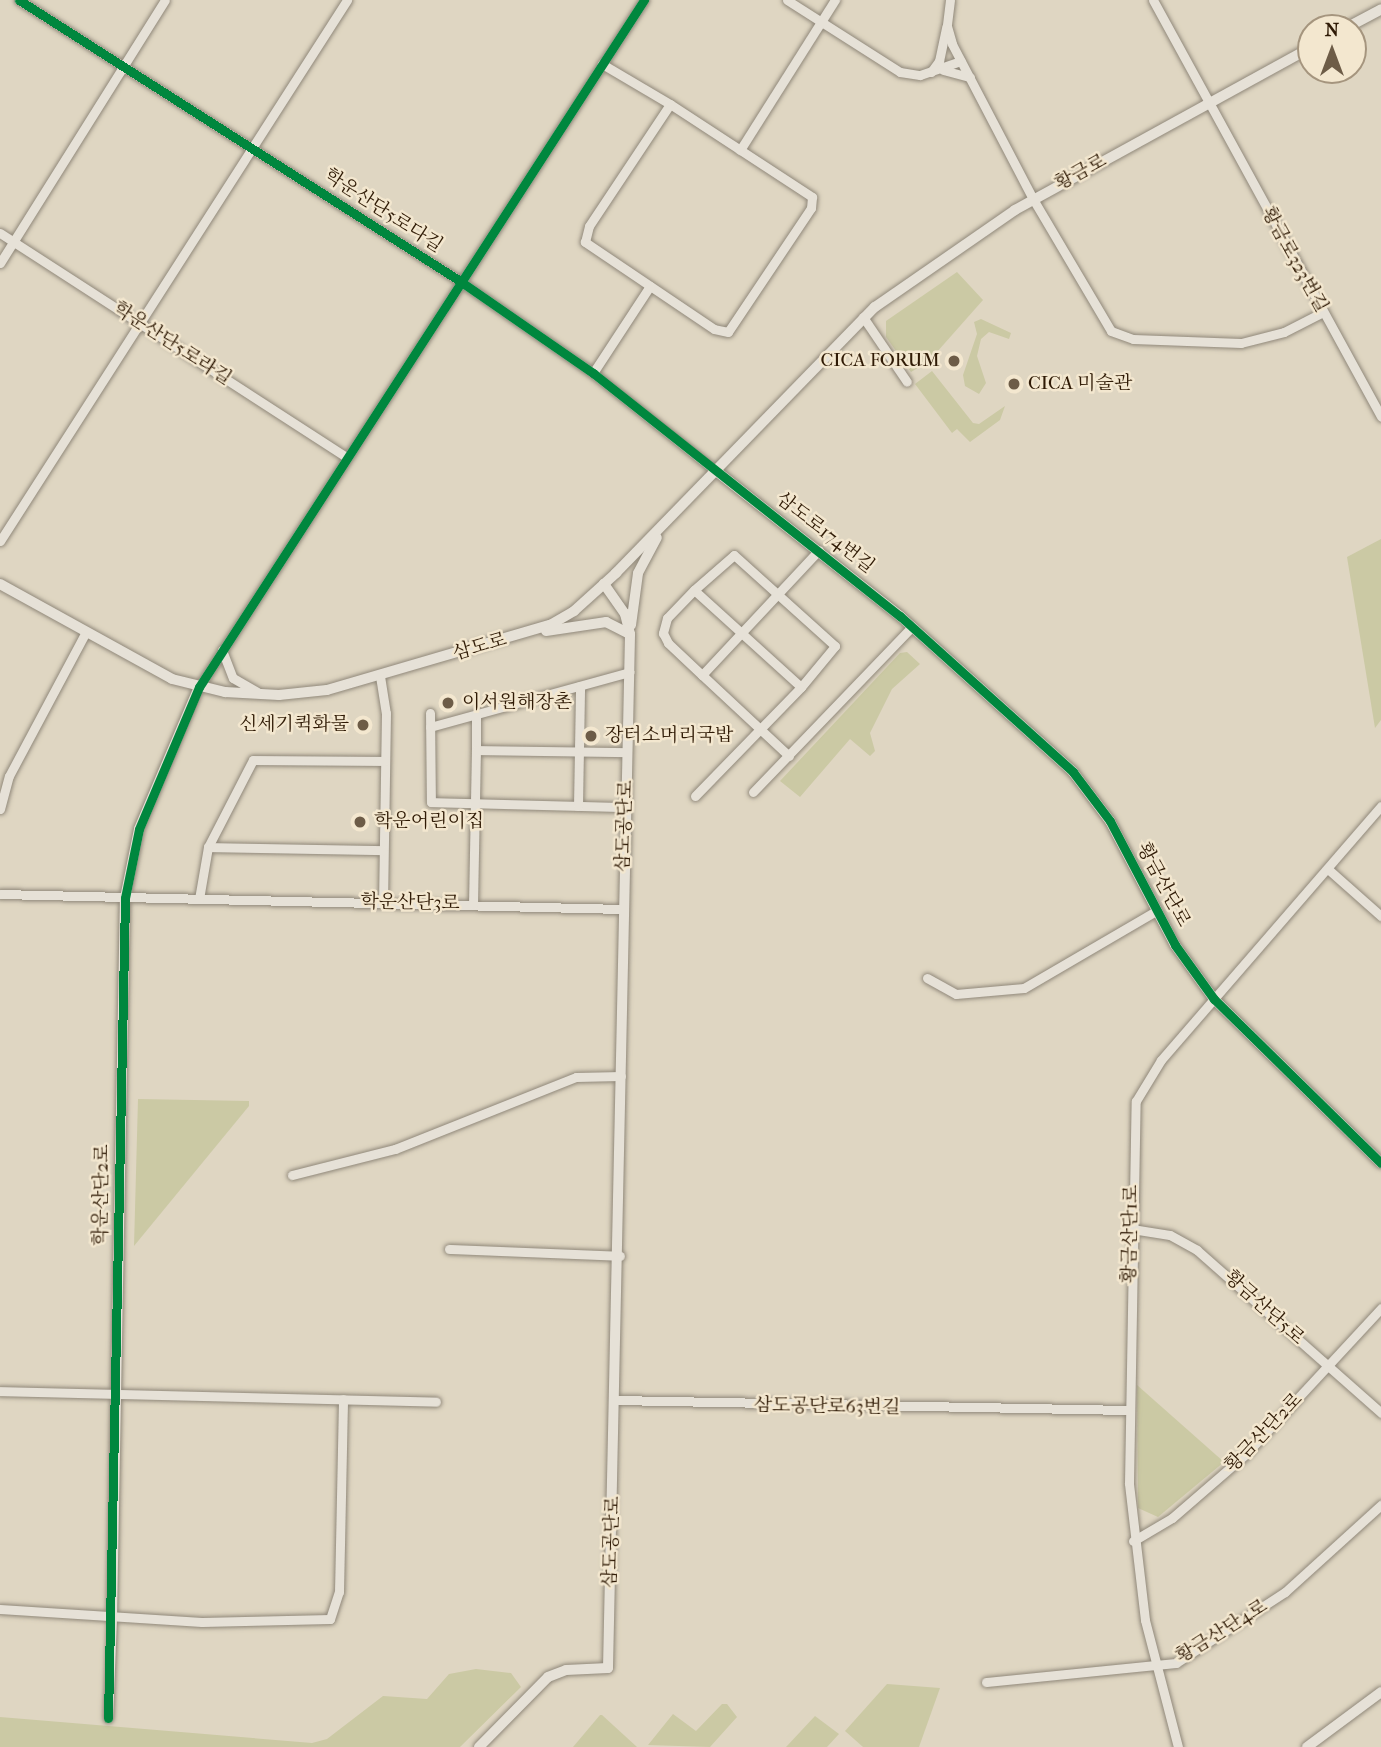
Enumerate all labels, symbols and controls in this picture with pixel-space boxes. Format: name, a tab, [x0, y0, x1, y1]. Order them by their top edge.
north arrow	[1297, 14, 1367, 84]
text: N	[1325, 19, 1339, 41]
street label: 황금로	[1051, 150, 1111, 196]
street label: 학운산단5로다길	[319, 164, 447, 258]
street label: 황금로323번길	[1256, 203, 1332, 317]
street label: 학운산단5로라길	[108, 297, 236, 391]
place label: CICA FORUM	[820, 350, 940, 372]
marker: CICA FORUM	[946, 353, 962, 369]
place label: CICA 미술관	[1028, 373, 1132, 395]
marker: CICA 미술관	[1006, 376, 1022, 392]
street label: 삼도로174번길	[771, 488, 879, 578]
street label: 삼도로	[450, 628, 510, 666]
place label: 이서원해장촌	[462, 692, 572, 714]
marker: 이서원해장촌	[440, 695, 456, 711]
place label: 신세기퀵화물	[239, 714, 349, 736]
marker: 신세기퀵화물	[355, 717, 371, 733]
place label: 장터소머리국밥	[605, 725, 733, 747]
marker: 장터소머리국밥	[583, 728, 599, 744]
street label: 삼도공단로	[612, 780, 638, 872]
place label: 학운어린이집	[374, 811, 484, 833]
marker: 학운어린이집	[352, 814, 368, 830]
street label: 황금산단로	[1131, 839, 1195, 931]
street label: 학운산단3로	[360, 891, 460, 915]
street label: 학운산단2로	[90, 1144, 114, 1246]
street label: 황금산단1로	[1119, 1185, 1143, 1283]
street label: 황금산단5로	[1219, 1266, 1309, 1350]
street label: 황금산단2로	[1221, 1389, 1307, 1477]
street label: 삼도공단로63번길	[754, 1394, 900, 1420]
street label: 삼도공단로	[599, 1496, 625, 1588]
street label: 황금산단4로	[1172, 1595, 1272, 1669]

